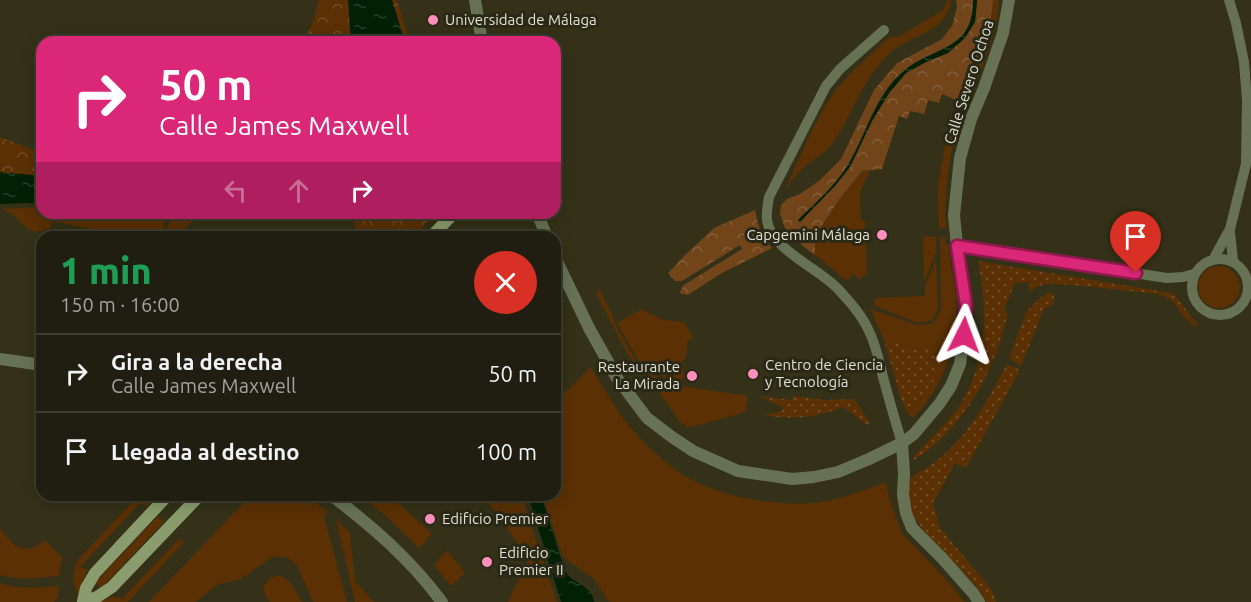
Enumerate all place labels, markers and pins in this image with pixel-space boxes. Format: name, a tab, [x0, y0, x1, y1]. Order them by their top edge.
place label: Universidad de Málaga	[445, 11, 597, 28]
marker: Universidad de Málaga	[426, 13, 440, 27]
pin	[1110, 211, 1161, 273]
place label: Capgemini Málaga	[746, 226, 870, 243]
marker: Capgemini Málaga	[875, 228, 889, 242]
place label: Centro de Ciencia y Tecnología	[765, 356, 883, 390]
place label: Restaurante La Mirada	[598, 358, 680, 392]
marker: Centro de Ciencia y Tecnología	[746, 367, 760, 381]
marker: Restaurante La Mirada	[685, 369, 699, 383]
place label: Edificio Premier	[442, 510, 549, 527]
marker: Edificio Premier	[423, 512, 437, 526]
place label: Edificio Premier II	[499, 544, 564, 578]
marker: Edificio Premier II	[480, 555, 494, 569]

